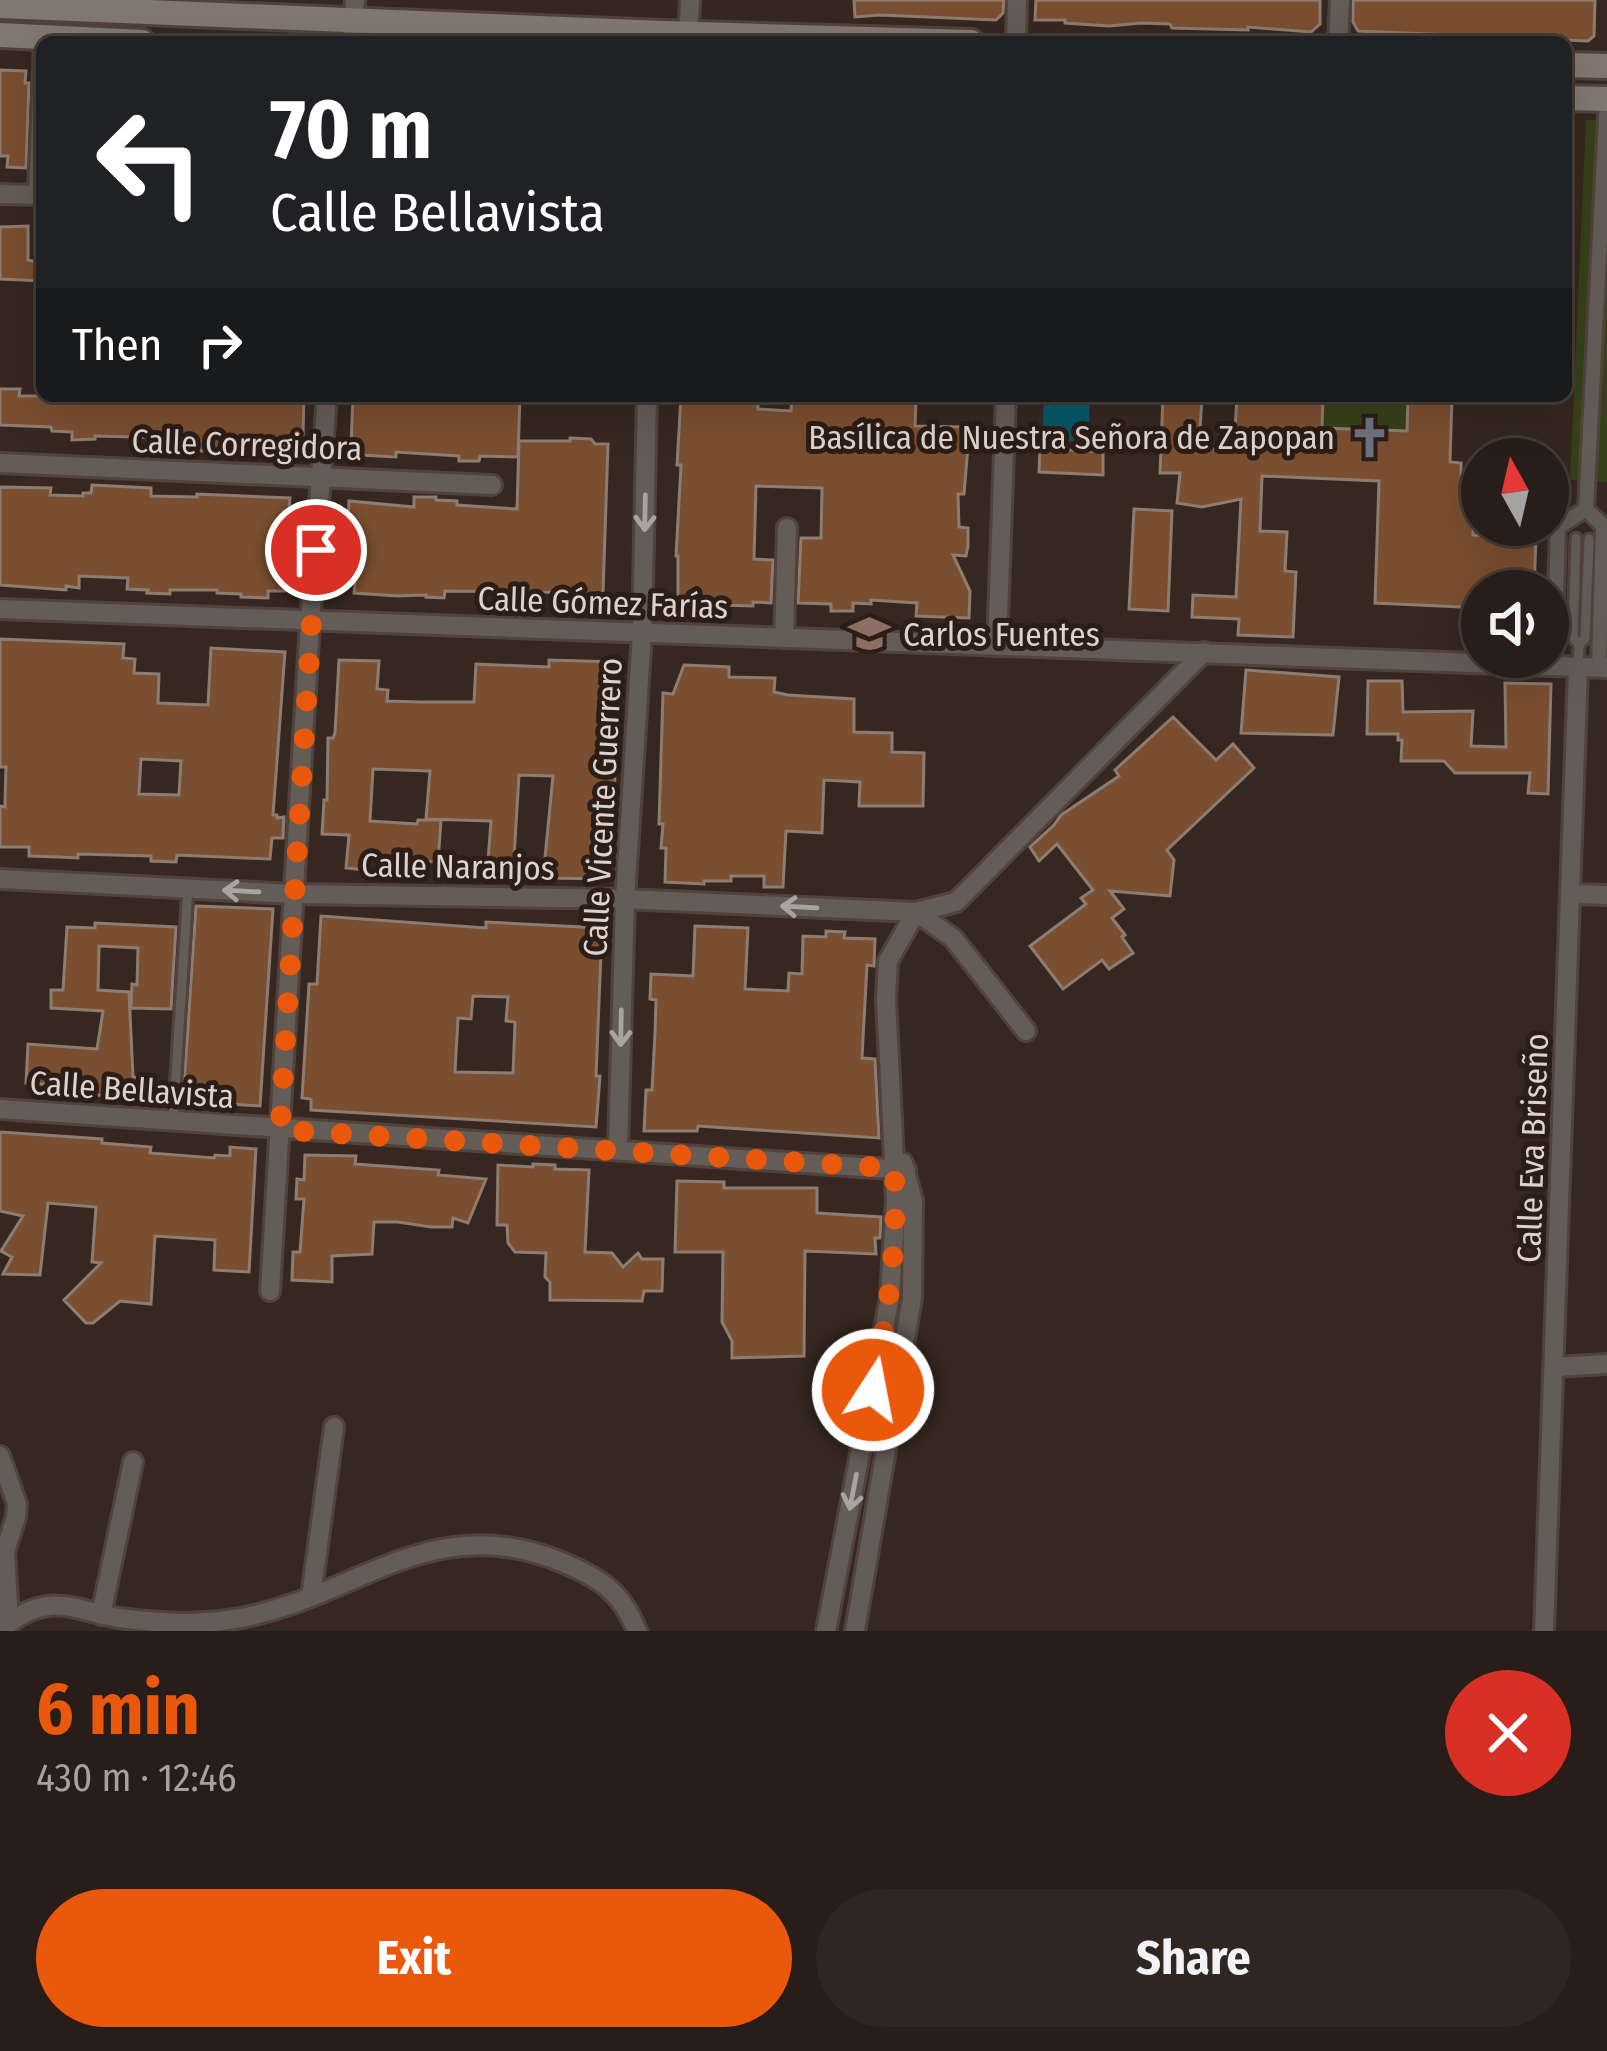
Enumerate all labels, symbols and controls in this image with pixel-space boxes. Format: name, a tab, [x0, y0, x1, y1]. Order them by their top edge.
text: 70 m	[270, 79, 432, 180]
icon: left	[72, 84, 228, 240]
text: Calle Bellavista	[270, 181, 605, 245]
icon: right	[187, 312, 253, 378]
text: Then	[72, 318, 163, 372]
church icon: Basílica de Nuestra Señora de Zapopan	[1346, 414, 1392, 460]
place label: Basílica de Nuestra Señora de Zapopan	[808, 418, 1335, 458]
street label: Calle Corregidora	[131, 421, 363, 469]
north arrow	[1461, 438, 1569, 546]
map controls	[1461, 438, 1569, 678]
one-way arrow	[633, 493, 656, 532]
pin	[265, 499, 367, 601]
icon: arrive	[283, 517, 349, 583]
button: sound	[1461, 570, 1569, 678]
street label: Calle Gómez Farías	[477, 579, 729, 627]
school or university icon: Carlos Fuentes	[846, 611, 892, 657]
place label: Carlos Fuentes	[903, 615, 1100, 655]
street label: Calle Vicente Guerrero	[575, 657, 631, 957]
street label: Calle Naranjos	[361, 845, 555, 889]
one-way arrow	[222, 879, 261, 902]
one-way arrow	[780, 895, 819, 918]
one-way arrow	[610, 1008, 633, 1047]
street label: Calle Eva Briseño	[1509, 1033, 1557, 1263]
street label: Calle Bellavista	[28, 1063, 235, 1117]
position arrow	[810, 1327, 936, 1453]
one-way arrow	[841, 1471, 863, 1510]
text: 6 min	[36, 1667, 200, 1753]
button: close	[1445, 1670, 1571, 1796]
text: 430 m · 12:46	[36, 1755, 237, 1801]
button: Exit	[36, 1889, 792, 2027]
button: Share	[816, 1889, 1571, 2027]

